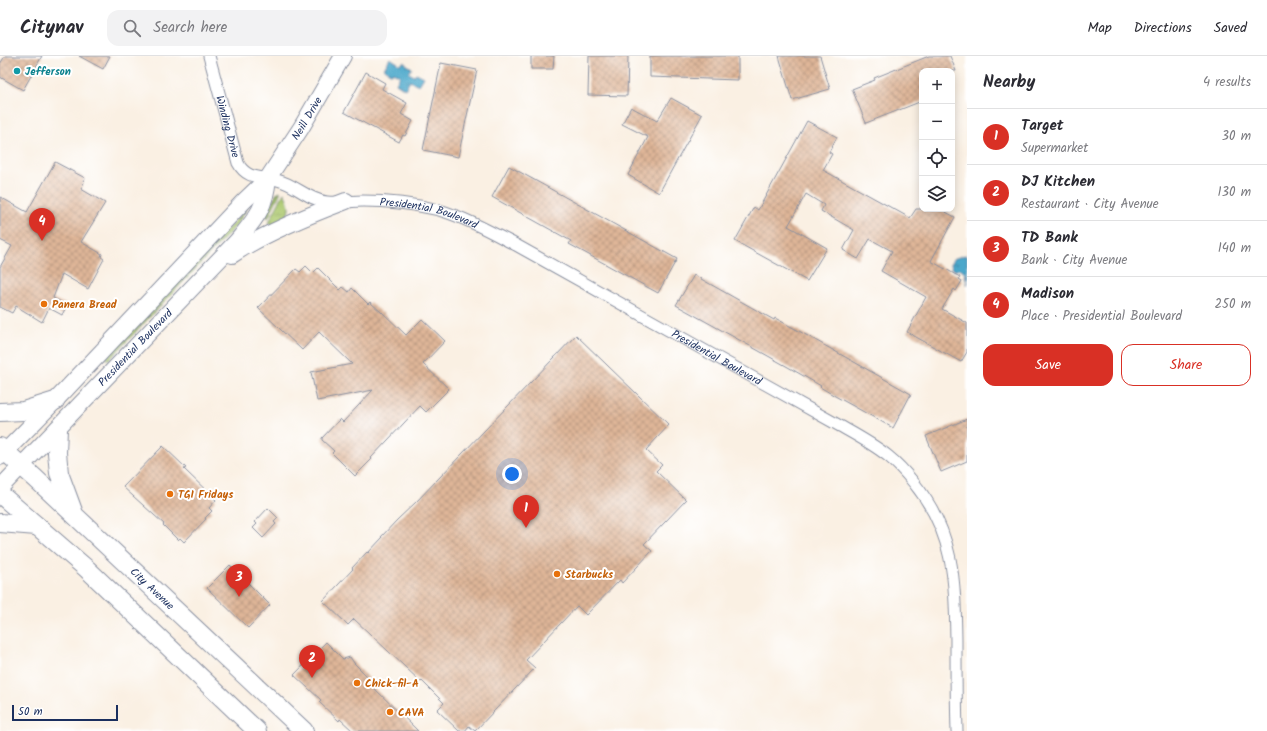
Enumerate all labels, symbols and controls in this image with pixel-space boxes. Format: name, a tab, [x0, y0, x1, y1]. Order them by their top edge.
search box	[107, 10, 387, 46]
text: Citynav	[20, 13, 83, 43]
text: Search here	[153, 16, 227, 40]
icon: search	[121, 17, 143, 39]
text: Map	[1087, 17, 1112, 39]
text: Directions	[1134, 17, 1192, 39]
text: Saved	[1214, 17, 1247, 39]
place label: Jefferson	[25, 63, 71, 81]
marker: Jefferson	[12, 66, 22, 76]
map controls	[919, 68, 955, 212]
button: +	[919, 68, 955, 104]
text: Nearby	[983, 69, 1035, 96]
text: 4 results	[1203, 72, 1251, 93]
street label: Winding Drive	[210, 94, 244, 160]
street label: Neill Drive	[287, 94, 327, 144]
button: −	[919, 104, 955, 140]
text: Target	[1021, 114, 1064, 138]
text: 1	[994, 126, 998, 147]
text: 30 m	[1222, 126, 1251, 147]
text: Supermarket	[1021, 138, 1088, 159]
button: locate	[919, 140, 955, 176]
text: DJ Kitchen	[1021, 170, 1095, 194]
button: layers	[919, 176, 955, 212]
text: 2	[992, 182, 1000, 203]
text: 130 m	[1217, 182, 1251, 203]
street label: Presidential Boulevard	[379, 193, 481, 235]
text: Restaurant · City Avenue	[1021, 194, 1159, 215]
pin: 4	[29, 208, 55, 241]
text: TD Bank	[1021, 226, 1078, 250]
text: 3	[992, 238, 1000, 259]
text: 140 m	[1218, 238, 1251, 259]
text: Bank · City Avenue	[1021, 250, 1127, 271]
text: Madison	[1021, 282, 1074, 306]
text: 4	[992, 294, 1000, 315]
text: 250 m	[1214, 294, 1251, 315]
place label: Panera Bread	[52, 296, 118, 314]
marker: Panera Bread	[39, 299, 49, 309]
street label: Presidential Boulevard	[94, 305, 178, 391]
text: Place · Presidential Boulevard	[1021, 306, 1182, 327]
street label: Presidential Boulevard	[668, 325, 765, 391]
button: Save	[983, 344, 1113, 386]
button: Share	[1121, 344, 1251, 386]
your location	[502, 464, 522, 484]
place label: TGI Fridays	[178, 486, 234, 504]
marker: TGI Fridays	[165, 489, 175, 499]
pin: 1	[513, 495, 539, 528]
street label: City Avenue	[125, 564, 178, 615]
pin: 3	[226, 564, 252, 597]
place label: Starbucks	[565, 566, 614, 584]
marker: Starbucks	[552, 569, 562, 579]
pin: 2	[299, 645, 325, 678]
place label: Chick-fil-A	[365, 675, 419, 693]
marker: Chick-fil-A	[352, 678, 362, 688]
scale bar	[12, 703, 118, 722]
text: 50 m	[18, 703, 43, 721]
place label: CAVA	[398, 704, 425, 722]
marker: CAVA	[385, 707, 395, 717]

